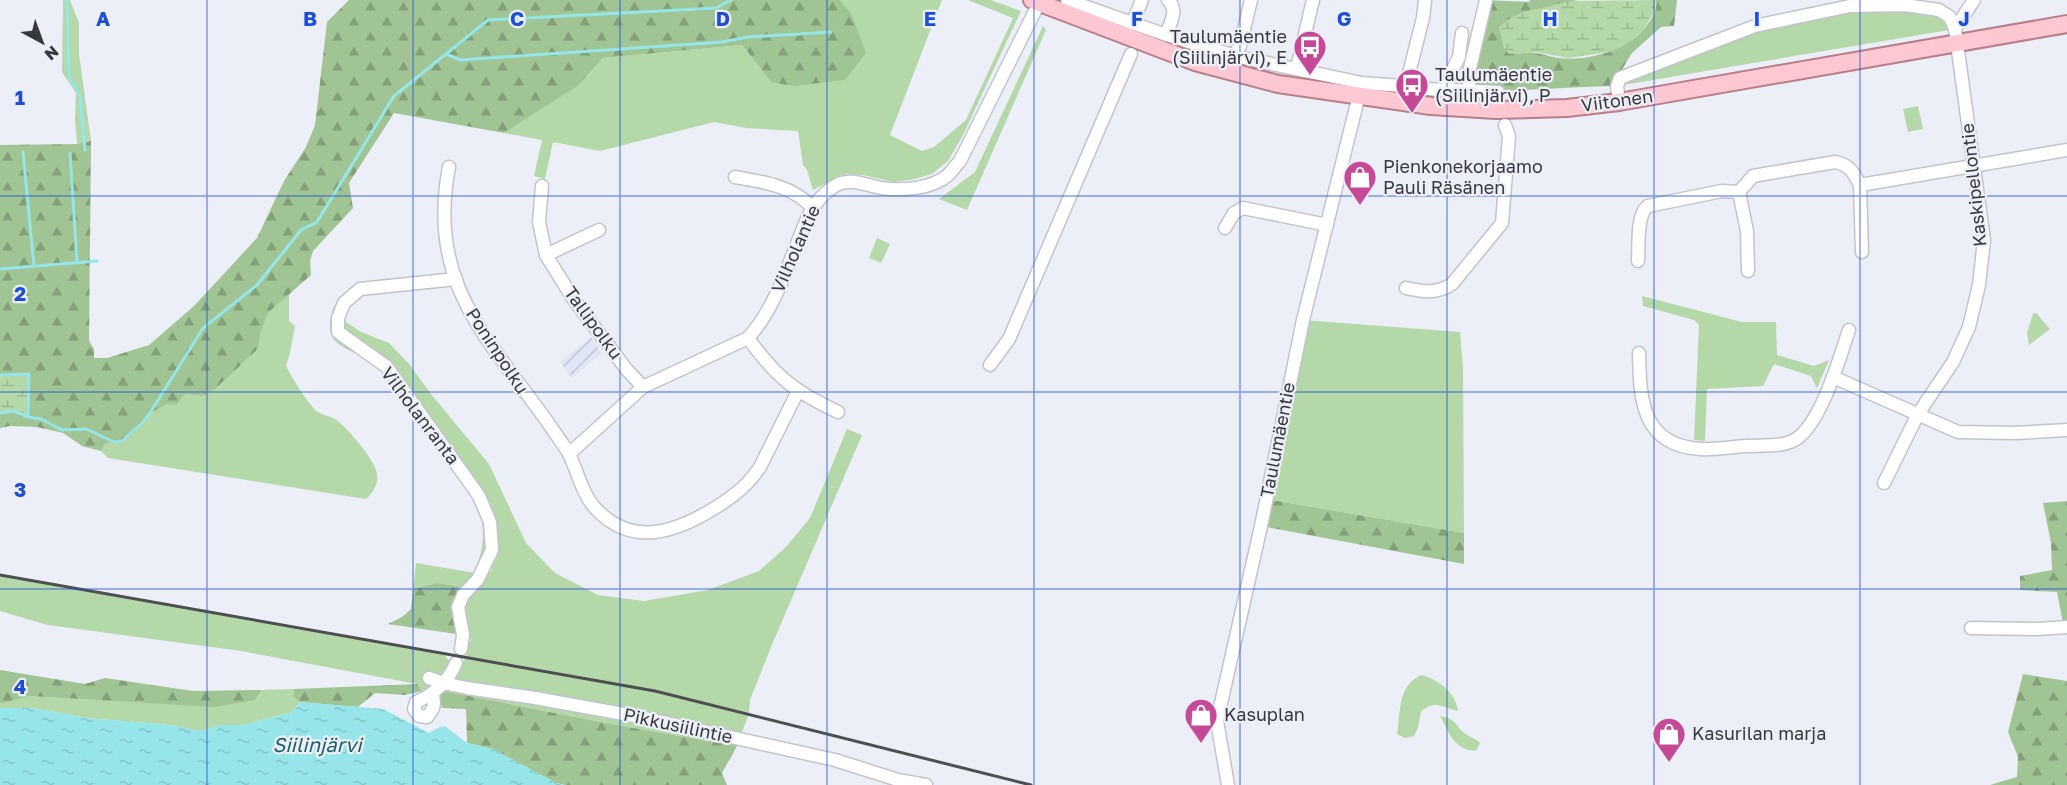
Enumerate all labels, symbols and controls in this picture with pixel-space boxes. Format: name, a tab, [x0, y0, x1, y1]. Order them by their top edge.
text: A	[96, 6, 110, 30]
text: B	[303, 6, 317, 30]
text: C	[510, 6, 524, 30]
text: D	[716, 6, 730, 30]
text: E	[924, 6, 936, 30]
text: F	[1131, 6, 1143, 30]
text: G	[1337, 6, 1351, 30]
text: H	[1542, 6, 1558, 30]
text: I	[1754, 6, 1760, 30]
text: J	[1958, 6, 1970, 30]
north arrow	[12, 12, 72, 72]
place label: Taulumäentie (Siilinjärvi), E	[1170, 25, 1287, 68]
bus stop icon: Taulumäentie (Siilinjärvi), E	[1292, 29, 1328, 76]
text: N	[41, 42, 63, 65]
place label: Taulumäentie (Siilinjärvi), P	[1435, 63, 1552, 106]
bus stop icon: Taulumäentie (Siilinjärvi), P	[1394, 67, 1430, 114]
street label: Viitonen	[1580, 84, 1654, 116]
text: 1	[15, 85, 25, 109]
street label: Kaskipellontie	[1956, 122, 1990, 248]
place label: Pienkonekorjaamo Pauli Räsänen	[1383, 155, 1543, 198]
shop icon: Pienkonekorjaamo Pauli Räsänen	[1342, 159, 1378, 206]
street label: Vilholantie	[766, 201, 824, 296]
text: 2	[14, 281, 26, 305]
street label: Tallipolku	[560, 282, 628, 363]
street label: Poninpolku	[462, 303, 534, 398]
street label: Vilholanranta	[377, 362, 465, 469]
street label: Taulumäentie	[1255, 380, 1299, 499]
text: 3	[14, 477, 26, 501]
text: 4	[14, 674, 26, 698]
shop icon: Kasuplan	[1183, 697, 1219, 744]
street label: Pikkusiilintie	[622, 703, 735, 747]
place label: Kasuplan	[1224, 703, 1305, 725]
shop icon: Kasurilan marja	[1651, 716, 1687, 763]
place label: Kasurilan marja	[1692, 722, 1826, 744]
water label: Siilinjärvi	[272, 732, 364, 757]

